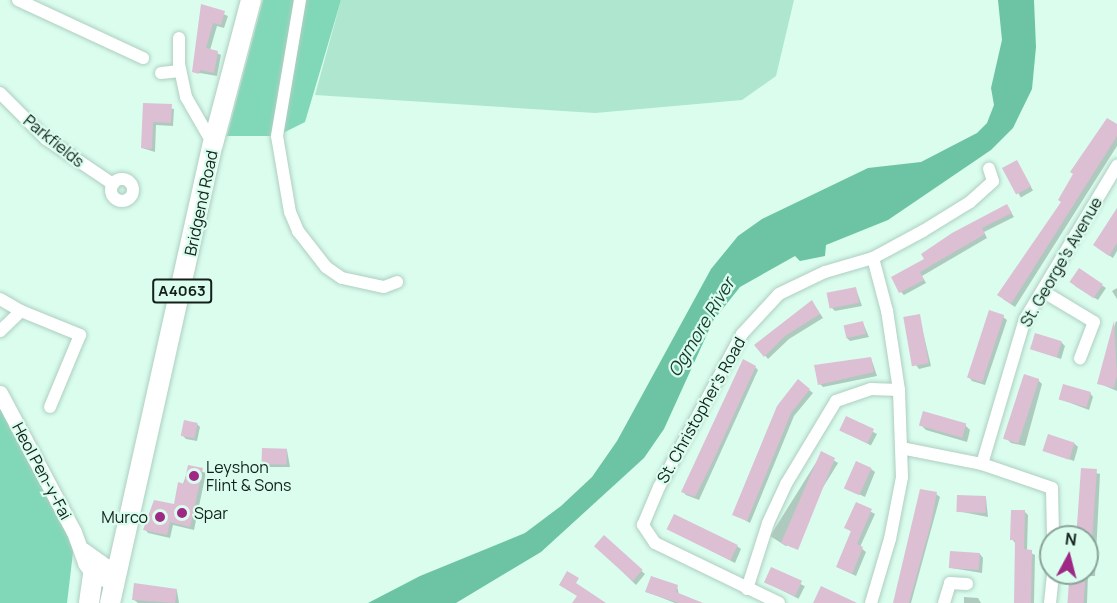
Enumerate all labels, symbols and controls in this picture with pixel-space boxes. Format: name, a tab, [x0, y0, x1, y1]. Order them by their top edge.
street label: Parkfields	[20, 111, 88, 171]
street label: Bridgend Road	[180, 148, 222, 258]
street label: St. George's Avenue	[1016, 194, 1106, 330]
water label: Ogmore River	[663, 274, 739, 380]
road number: A4063	[152, 279, 212, 303]
street label: St. Christopher's Road	[653, 334, 749, 486]
street label: Heol Pen-y-Fai	[8, 419, 76, 523]
place label: Leyshon Flint & Sons	[206, 457, 291, 495]
marker: Leyshon Flint & Sons	[187, 469, 201, 483]
place label: Spar	[194, 503, 228, 523]
marker: Spar	[175, 506, 189, 520]
place label: Murco	[101, 507, 148, 527]
marker: Murco	[153, 510, 167, 524]
north arrow	[1039, 525, 1099, 585]
text: N	[1064, 528, 1078, 551]

